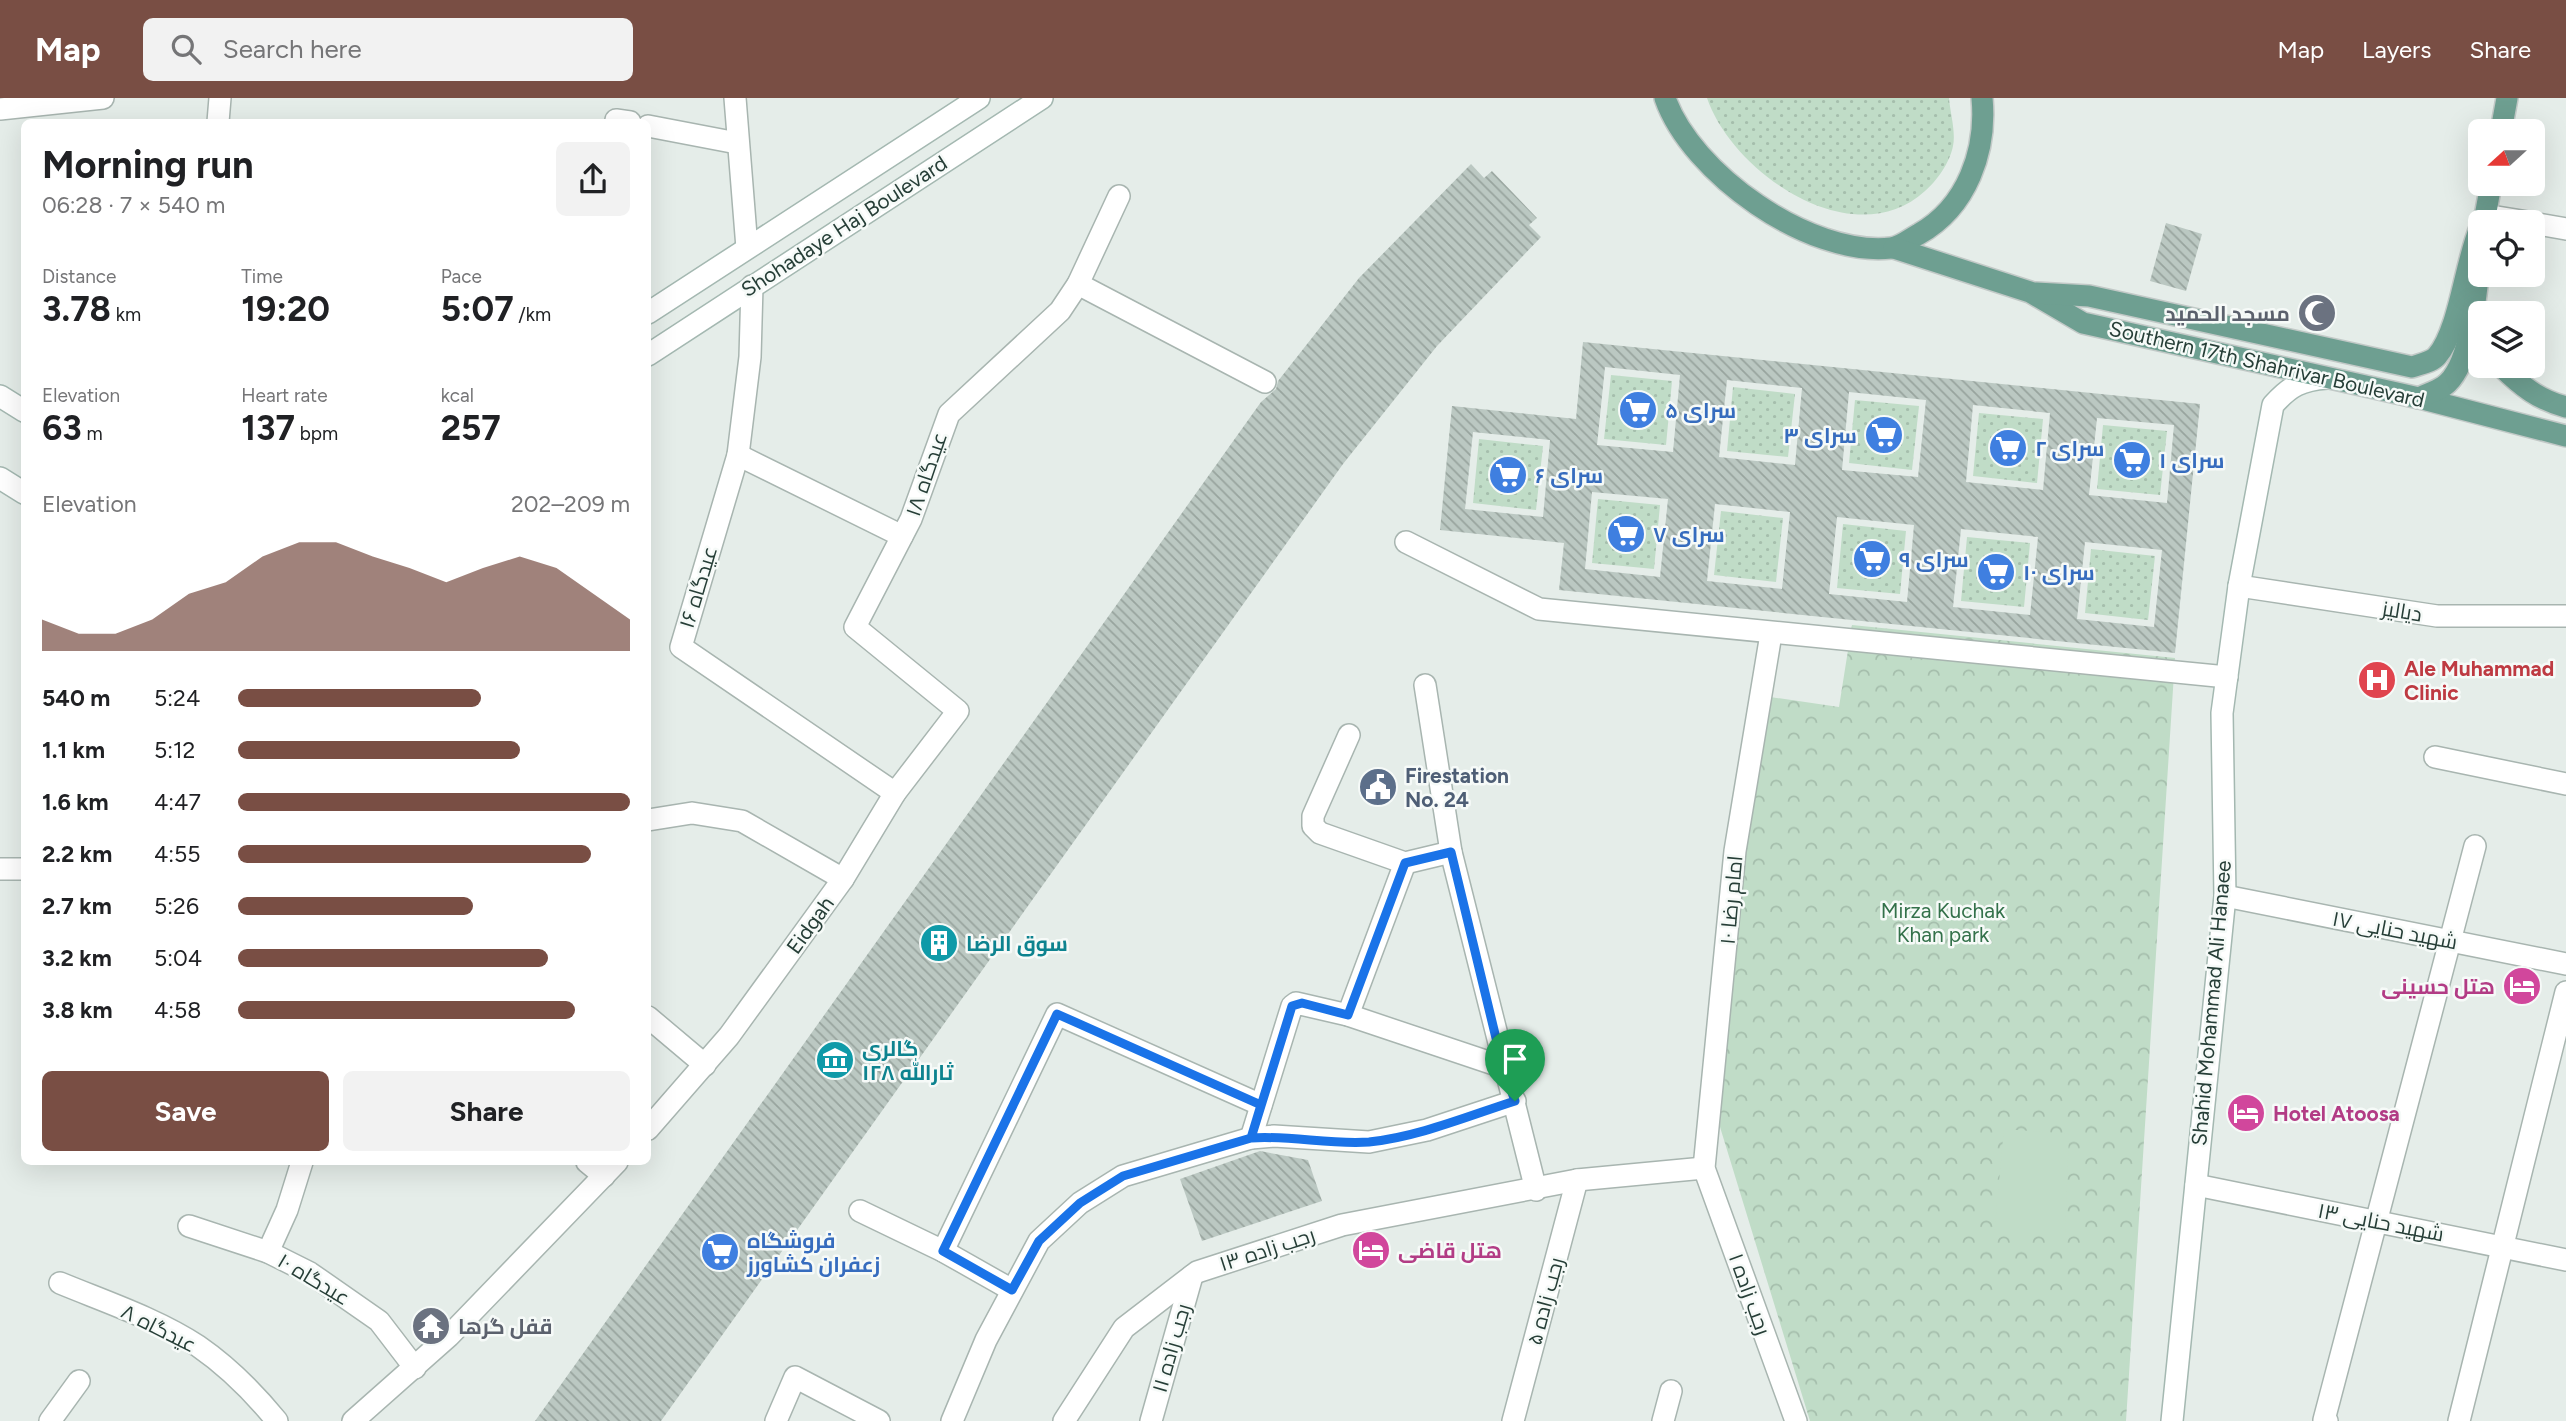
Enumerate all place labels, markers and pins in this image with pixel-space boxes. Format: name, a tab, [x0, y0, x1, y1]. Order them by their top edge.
mosque icon: مسجد الحمید	[2296, 292, 2338, 334]
place label: مسجد الحمید	[2165, 301, 2290, 326]
supermarket icon: سرای ۵	[1617, 389, 1659, 431]
place label: سرای ۵	[1665, 398, 1736, 423]
supermarket icon: سرای ۳	[1863, 414, 1905, 456]
place label: سرای ۳	[1783, 423, 1857, 448]
supermarket icon: سرای ۲	[1987, 427, 2029, 469]
place label: سرای ۲	[2035, 436, 2104, 461]
supermarket icon: سرای ۱	[2111, 439, 2153, 481]
place label: سرای ۱	[2159, 448, 2224, 473]
supermarket icon: سرای ۶	[1487, 454, 1529, 496]
place label: سرای ۶	[1535, 463, 1603, 488]
supermarket icon: سرای ۷	[1605, 513, 1647, 555]
place label: سرای ۷	[1653, 522, 1725, 547]
supermarket icon: سرای ۹	[1851, 538, 1893, 580]
place label: سرای ۹	[1899, 547, 1969, 572]
supermarket icon: سرای ۱۰	[1975, 551, 2017, 593]
place label: سرای ۱۰	[2023, 560, 2095, 585]
place label: Ale Muhammad Clinic	[2404, 656, 2554, 705]
hospital icon: Ale Muhammad Clinic	[2356, 659, 2398, 701]
place label: Firestation No. 24	[1405, 763, 1509, 812]
public building icon: Firestation No. 24	[1357, 766, 1399, 808]
building icon: سوق الرضا	[918, 922, 960, 964]
place label: سوق الرضا	[966, 931, 1068, 957]
hotel icon: هتل حسینی	[2501, 965, 2543, 1007]
place label: هتل حسینی	[2381, 974, 2495, 999]
pin	[1485, 1029, 1545, 1101]
place label: گالری ثارالله ۱۲۸	[862, 1036, 953, 1085]
museum icon: گالری ثارالله ۱۲۸	[814, 1039, 856, 1081]
hotel icon: Hotel Atoosa	[2225, 1092, 2267, 1134]
place label: Hotel Atoosa	[2273, 1101, 2400, 1126]
place label: فروشگاه زعفران کشاورز	[746, 1228, 880, 1278]
hotel icon: هتل قاضی	[1350, 1229, 1392, 1271]
supermarket icon: فروشگاه زعفران کشاورز	[699, 1231, 741, 1273]
place label: هتل قاضی	[1398, 1238, 1502, 1263]
temple icon: قفل گرها	[410, 1305, 452, 1347]
place label: قفل گرها	[458, 1314, 552, 1339]

